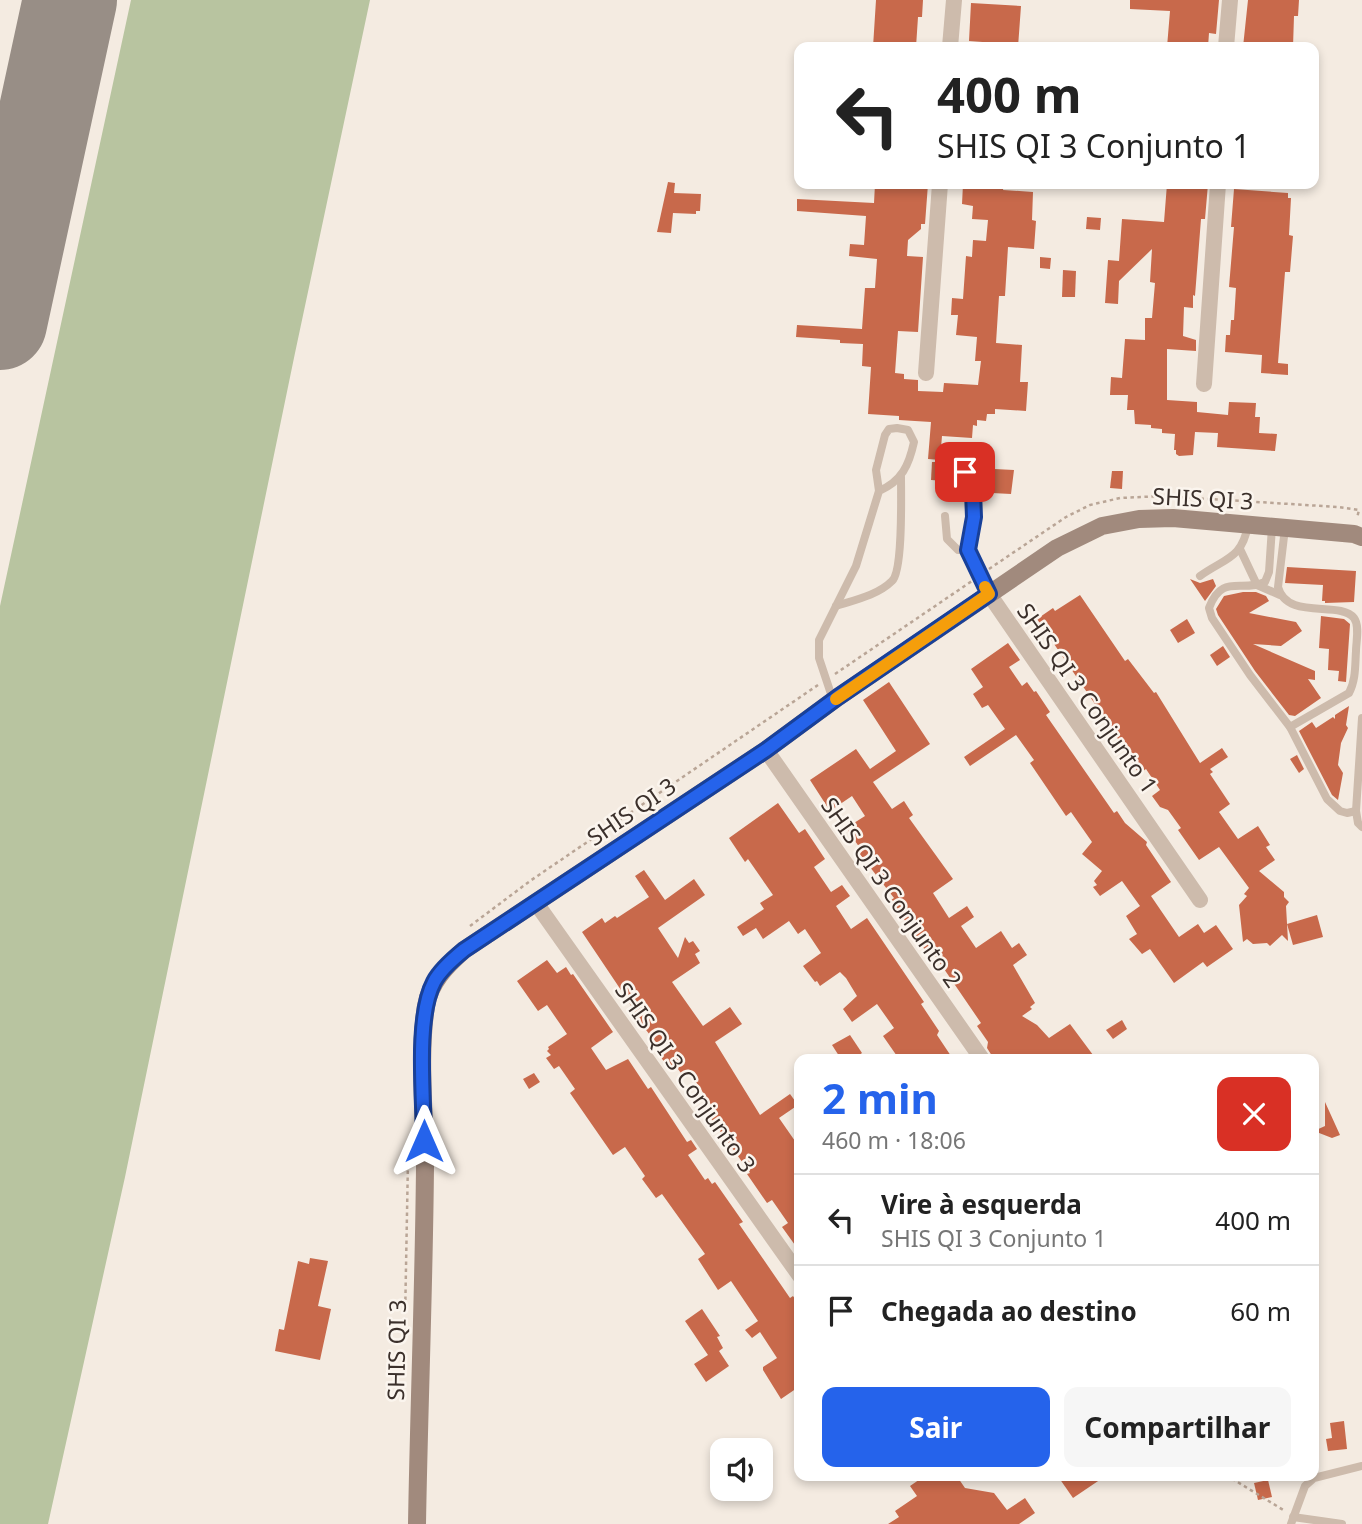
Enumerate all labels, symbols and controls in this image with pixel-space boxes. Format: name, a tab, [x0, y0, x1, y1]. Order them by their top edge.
text: 400 m	[937, 61, 1082, 127]
icon: left	[822, 70, 913, 161]
text: SHIS QI 3 Conjunto 1	[937, 124, 1251, 167]
pin	[935, 442, 995, 502]
icon: arrive	[946, 453, 984, 491]
street label: SHIS QI 3	[1152, 479, 1254, 517]
street label: SHIS QI 3 Conjunto 1	[1010, 597, 1166, 799]
street label: SHIS QI 3	[580, 770, 682, 852]
street label: SHIS QI 3 Conjunto 2	[814, 791, 970, 993]
street label: SHIS QI 3 Conjunto 3	[608, 976, 764, 1178]
text: 2 min	[822, 1069, 938, 1126]
button: close	[1217, 1077, 1291, 1151]
position arrow	[387, 1104, 461, 1178]
text: 460 m · 18:06	[822, 1124, 966, 1156]
text: Vire à esquerda	[881, 1186, 1082, 1222]
icon: left	[822, 1201, 860, 1239]
text: 400 m	[1215, 1202, 1291, 1238]
text: SHIS QI 3 Conjunto 1	[881, 1222, 1106, 1254]
icon: arrive	[822, 1292, 860, 1330]
text: Chegada ao destino	[881, 1293, 1137, 1329]
text: 60 m	[1230, 1293, 1291, 1329]
street label: SHIS QI 3	[379, 1299, 413, 1401]
button: Sair	[822, 1387, 1050, 1467]
button: Compartilhar	[1064, 1387, 1291, 1467]
map controls	[710, 1438, 773, 1501]
button: sound	[710, 1438, 773, 1501]

